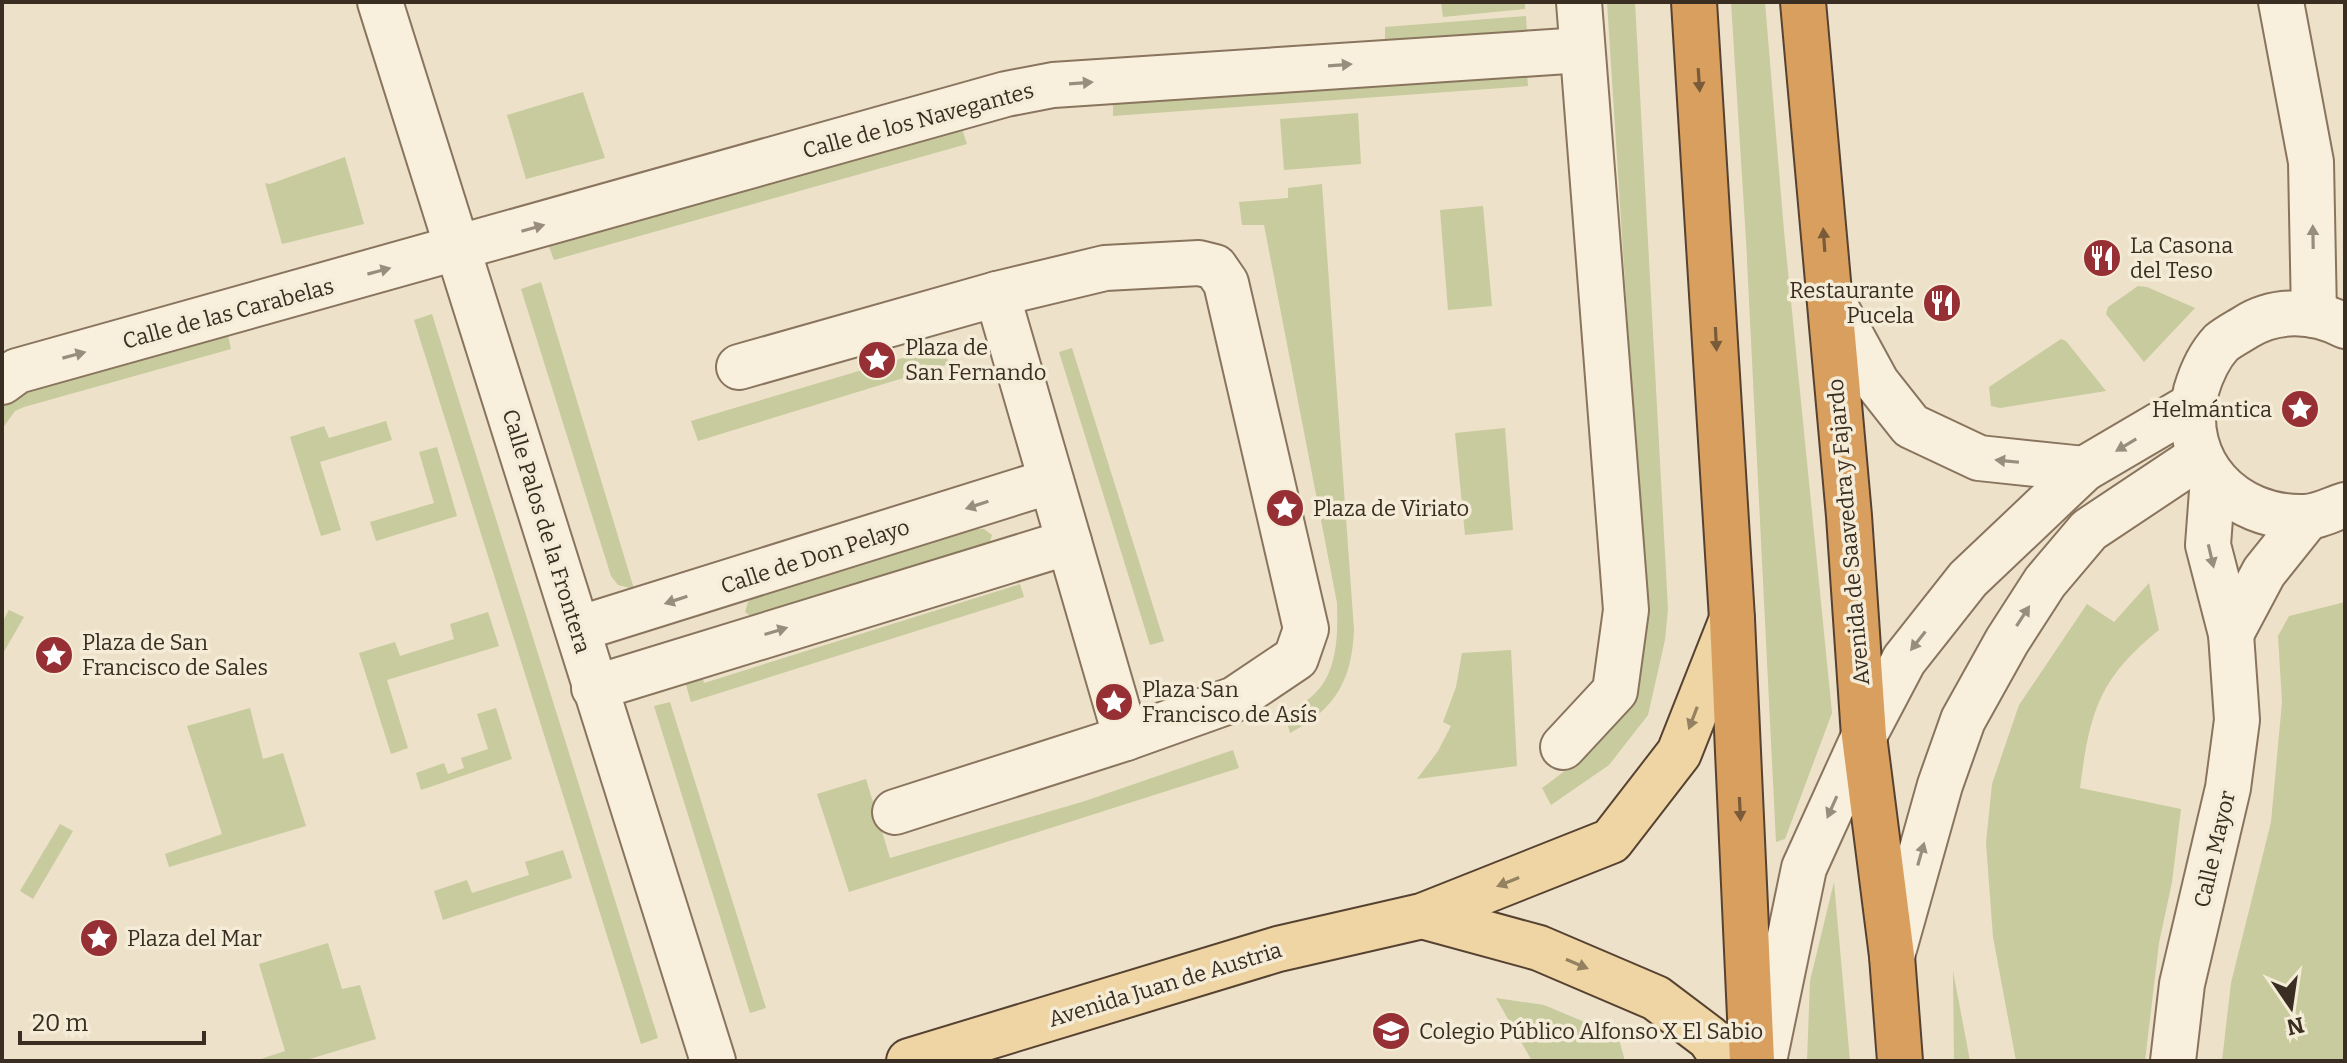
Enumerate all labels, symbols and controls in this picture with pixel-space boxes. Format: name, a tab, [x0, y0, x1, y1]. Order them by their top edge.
one-way arrow	[1328, 58, 1353, 71]
one-way arrow	[1693, 68, 1706, 93]
one-way arrow	[1069, 76, 1094, 89]
street label: Calle de los Navegantes	[800, 77, 1037, 164]
one-way arrow	[520, 222, 545, 234]
one-way arrow	[2306, 224, 2319, 249]
one-way arrow	[1817, 227, 1830, 252]
place label: La Casona del Teso	[2130, 232, 2233, 284]
restaurant icon: La Casona del Teso	[2081, 237, 2123, 279]
one-way arrow	[366, 265, 391, 277]
street label: Calle de las Carabelas	[120, 272, 337, 355]
place label: Restaurante Pucela	[1789, 277, 1914, 329]
restaurant icon: Restaurante Pucela	[1921, 282, 1963, 324]
one-way arrow	[1710, 327, 1723, 352]
place label: Plaza de San Fernando	[905, 334, 1046, 386]
place icon: Plaza de San Fernando	[856, 339, 898, 381]
one-way arrow	[62, 349, 87, 361]
street label: Avenida de Saavedra y Fajardo	[1822, 378, 1875, 686]
place icon: Helmántica	[2279, 388, 2321, 430]
place label: Helmántica	[2152, 396, 2272, 423]
street label: Calle Palos de la Frontera	[496, 406, 597, 656]
one-way arrow	[2115, 438, 2137, 452]
one-way arrow	[1994, 455, 2019, 468]
place icon: Plaza de Viriato	[1264, 487, 1306, 529]
place label: Plaza de Viriato	[1313, 495, 1469, 522]
one-way arrow	[965, 499, 989, 511]
street label: Calle de Don Pelayo	[717, 513, 913, 600]
one-way arrow	[2205, 543, 2218, 568]
one-way arrow	[663, 594, 687, 607]
one-way arrow	[2015, 606, 2030, 627]
one-way arrow	[764, 624, 788, 637]
place label: Plaza de San Francisco de Sales	[82, 629, 268, 681]
one-way arrow	[1911, 631, 1927, 651]
place icon: Plaza de San Francisco de Sales	[33, 634, 75, 676]
place label: Plaza San Francisco de Asís	[1142, 676, 1317, 728]
place icon: Plaza San Francisco de Asís	[1093, 681, 1135, 723]
one-way arrow	[1686, 706, 1699, 730]
street label: Calle Mayor	[2188, 788, 2241, 910]
one-way arrow	[1825, 795, 1839, 819]
one-way arrow	[1734, 797, 1747, 822]
one-way arrow	[1915, 841, 1927, 866]
one-way arrow	[1496, 876, 1520, 889]
place icon: Plaza del Mar	[78, 917, 120, 959]
place label: Plaza del Mar	[127, 925, 262, 952]
street label: Avenida Juan de Austria	[1045, 936, 1285, 1033]
one-way arrow	[1565, 958, 1589, 971]
north arrow	[2251, 967, 2331, 1047]
scale bar	[20, 995, 204, 1045]
text: 20 m	[32, 1009, 88, 1037]
school or university icon: Colegio Público Alfonso X El Sabio	[1370, 1010, 1412, 1052]
text: N	[2284, 1011, 2307, 1041]
place label: Colegio Público Alfonso X El Sabio	[1419, 1018, 1763, 1045]

